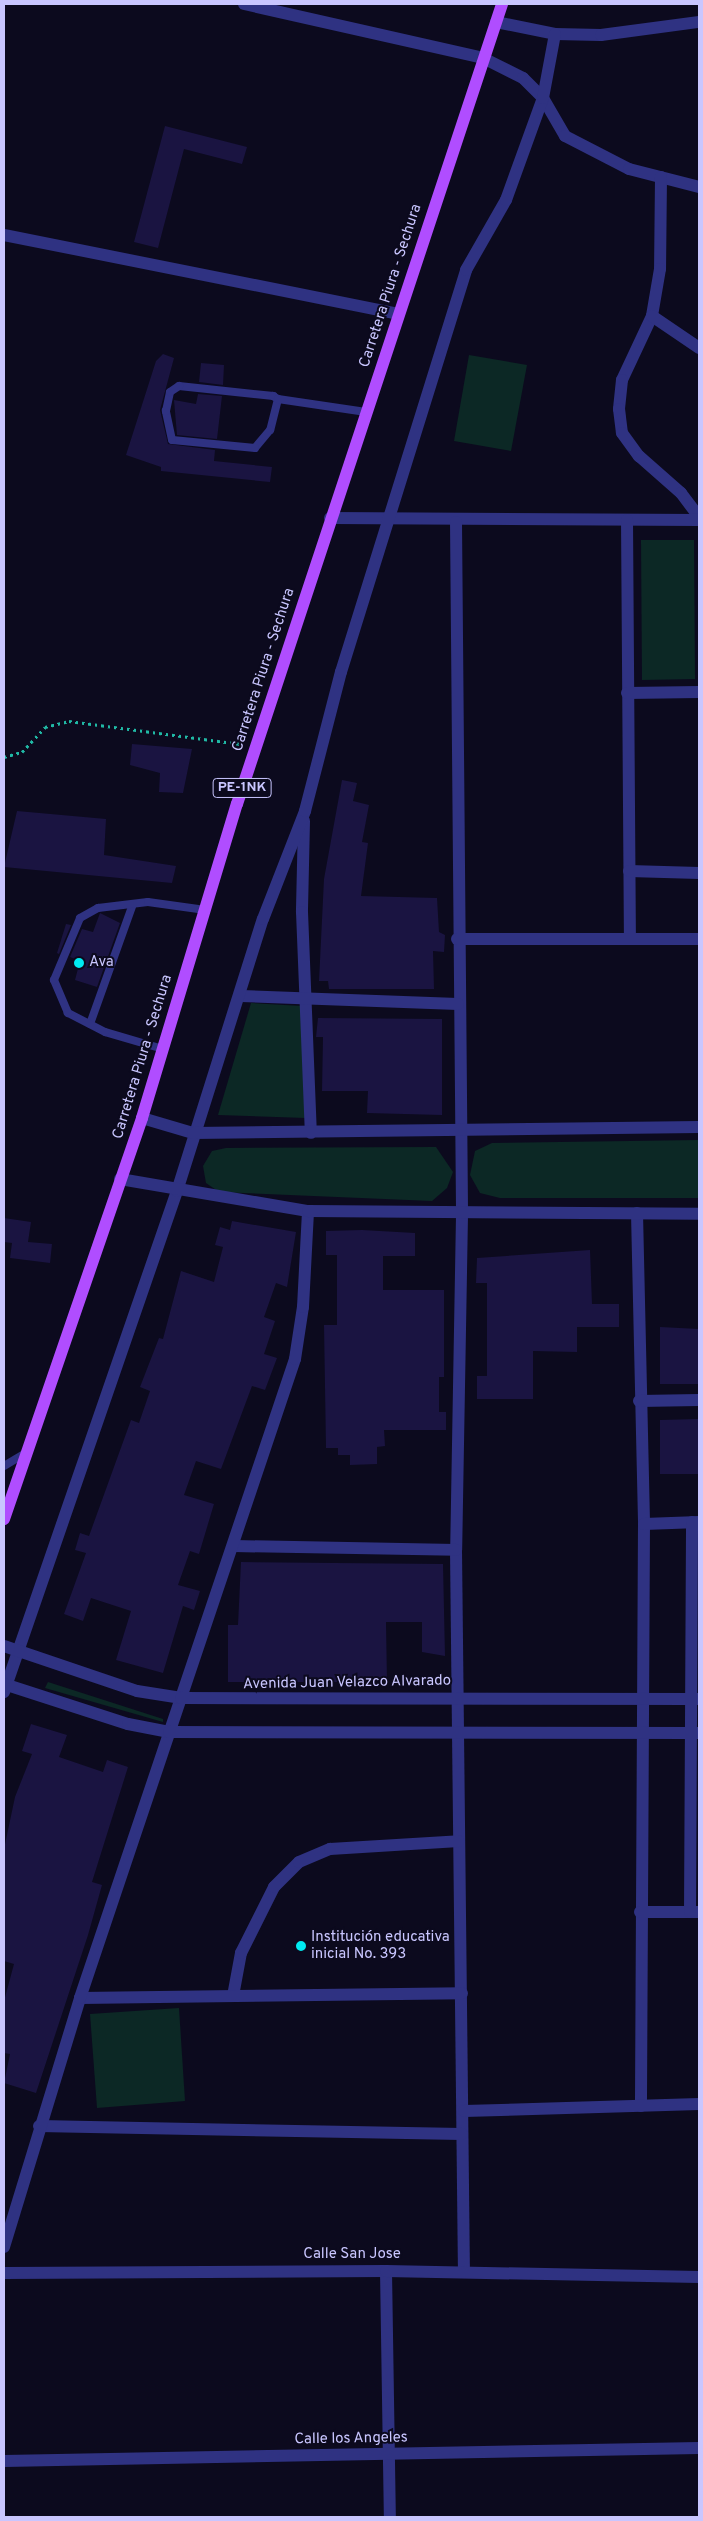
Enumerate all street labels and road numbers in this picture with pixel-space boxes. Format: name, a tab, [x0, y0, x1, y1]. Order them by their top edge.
street label: Carretera Piura - Sechura	[356, 202, 426, 370]
street label: Carretera Piura - Sechura	[229, 586, 299, 754]
road number: PE-1NK	[212, 776, 272, 800]
street label: Carretera Piura - Sechura	[109, 973, 177, 1141]
street label: Avenida Juan Velazco Alvarado	[242, 1672, 452, 1694]
street label: Calle San Jose	[303, 2246, 401, 2264]
street label: Calle los Angeles	[294, 2429, 408, 2449]

